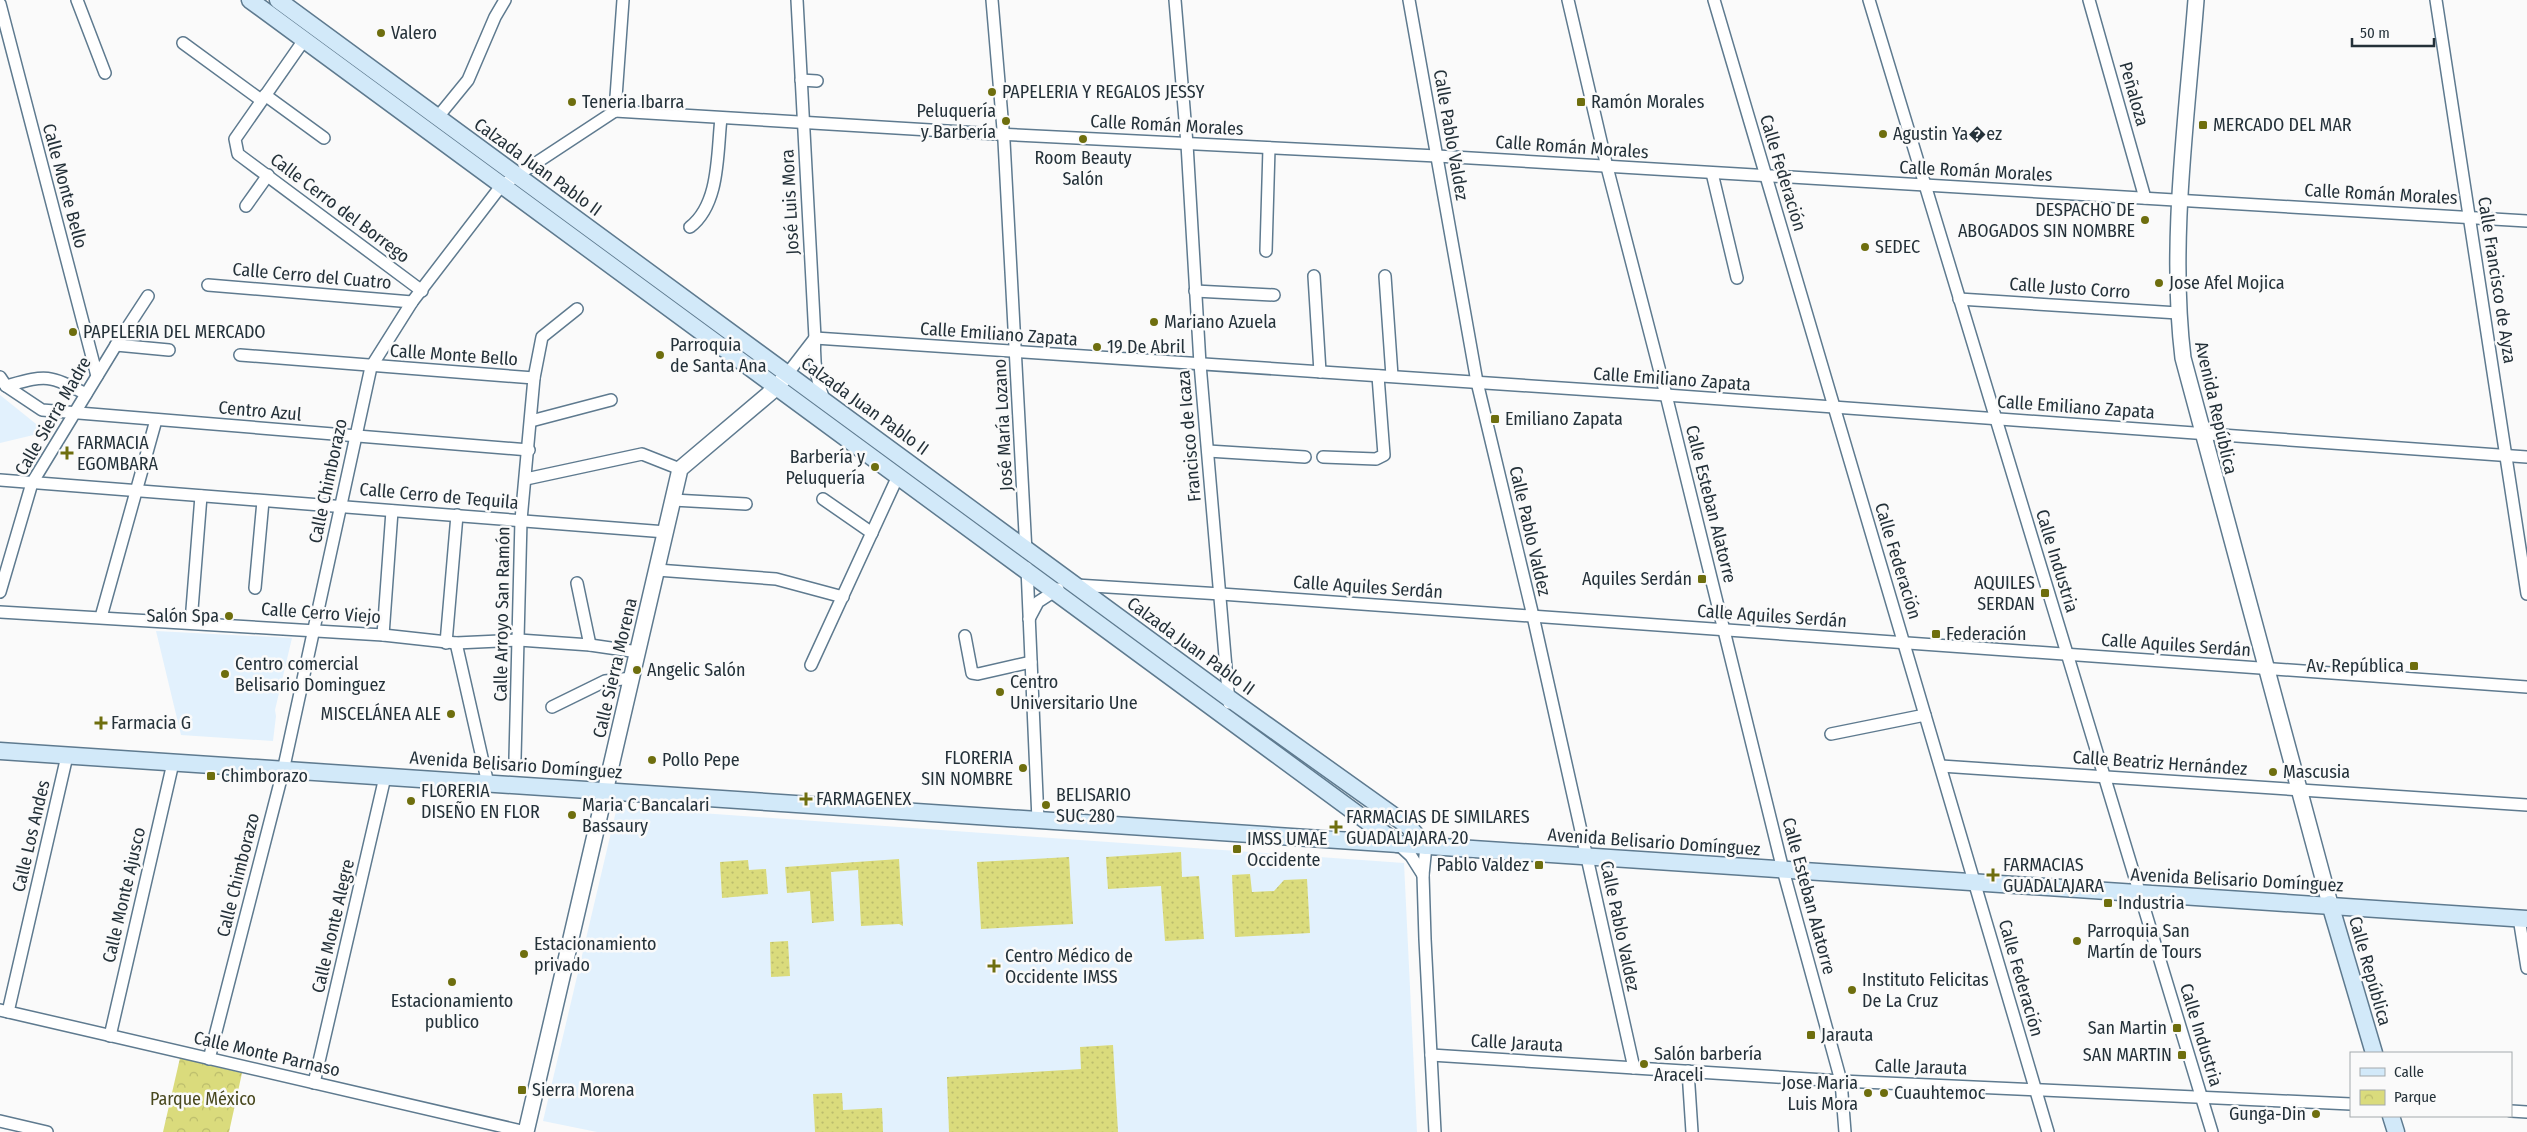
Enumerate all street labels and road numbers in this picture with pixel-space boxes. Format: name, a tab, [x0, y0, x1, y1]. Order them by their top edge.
street label: Peñaloza	[2114, 59, 2154, 129]
street label: Calle Pablo Valdez	[1429, 68, 1473, 202]
street label: Calle Román Morales	[1090, 110, 1244, 140]
street label: Calle Federación	[1755, 112, 1811, 234]
street label: Calzada Juan Pablo II	[470, 113, 606, 221]
street label: Calle Monte Bello	[38, 121, 92, 251]
street label: Calle Román Morales	[1495, 131, 1650, 163]
street label: Calle Cerro del Borrego	[266, 148, 414, 268]
street label: José Luis Mora	[776, 149, 804, 255]
street label: Calle Román Morales	[1899, 156, 2053, 186]
street label: Calle Román Morales	[2304, 179, 2458, 209]
street label: Calle Francisco de Ayza	[2473, 195, 2521, 365]
street label: Calle Cerro del Cuatro	[232, 258, 392, 294]
street label: Calle Justo Corro	[2009, 273, 2131, 303]
street label: Calle Emiliano Zapata	[919, 318, 1079, 350]
street label: Avenida República	[2190, 339, 2242, 477]
street label: Calle Monte Bello	[389, 340, 519, 370]
street label: Calzada Juan Pablo II	[797, 352, 933, 460]
street label: Calle Sierra Madre	[10, 353, 96, 479]
street label: José María Lozano	[989, 358, 1017, 492]
street label: Calle Emiliano Zapata	[1592, 363, 1752, 395]
street label: Francisco de Icaza	[1172, 369, 1206, 503]
street label: Calle Emiliano Zapata	[1996, 391, 2156, 423]
street label: Centro Azul	[218, 396, 303, 426]
street label: Calle Chimborazo	[304, 417, 352, 545]
street label: Calle Esteban Alatorre	[1681, 423, 1741, 585]
street label: Calle Pablo Valdez	[1504, 464, 1556, 598]
street label: Calle Cerro de Tequila	[359, 478, 520, 514]
street label: Calle Federación	[1870, 500, 1926, 622]
street label: Calle Industria	[2031, 507, 2083, 615]
street label: Calle Arroyo San Ramón	[489, 526, 515, 702]
street label: Calle Aquiles Serdán	[1292, 571, 1444, 603]
street label: Calzada Juan Pablo II	[1123, 592, 1259, 700]
street label: Calle Sierra Morena	[588, 596, 642, 740]
street label: Calle Cerro Viejo	[260, 598, 382, 628]
street label: Calle Aquiles Serdán	[1696, 600, 1848, 632]
street label: Calle Aquiles Serdán	[2100, 629, 2252, 661]
street label: Calle Beatriz Hernández	[2072, 746, 2248, 780]
street label: Avenida Belisario Domínguez	[409, 747, 623, 783]
street label: Calle Los Andes	[7, 778, 55, 894]
street label: Calle Chimborazo	[212, 811, 264, 939]
street label: Calle Esteban Alatorre	[1777, 815, 1841, 977]
street label: Avenida Belisario Domínguez	[1547, 824, 1761, 860]
street label: Calle Monte Ajusco	[98, 825, 150, 965]
street label: Calle Monte Alegre	[307, 857, 359, 995]
street label: Calle Pablo Valdez	[1595, 859, 1645, 993]
street label: Avenida Belisario Domínguez	[2130, 863, 2344, 897]
street label: Calle República	[2344, 914, 2396, 1028]
street label: Calle Federación	[1994, 917, 2048, 1039]
street label: Calle Industria	[2175, 981, 2227, 1089]
street label: Calle Monte Parnaso	[192, 1026, 342, 1082]
street label: Calle Jarauta	[1470, 1030, 1564, 1056]
street label: Calle Jarauta	[1874, 1054, 1968, 1080]

